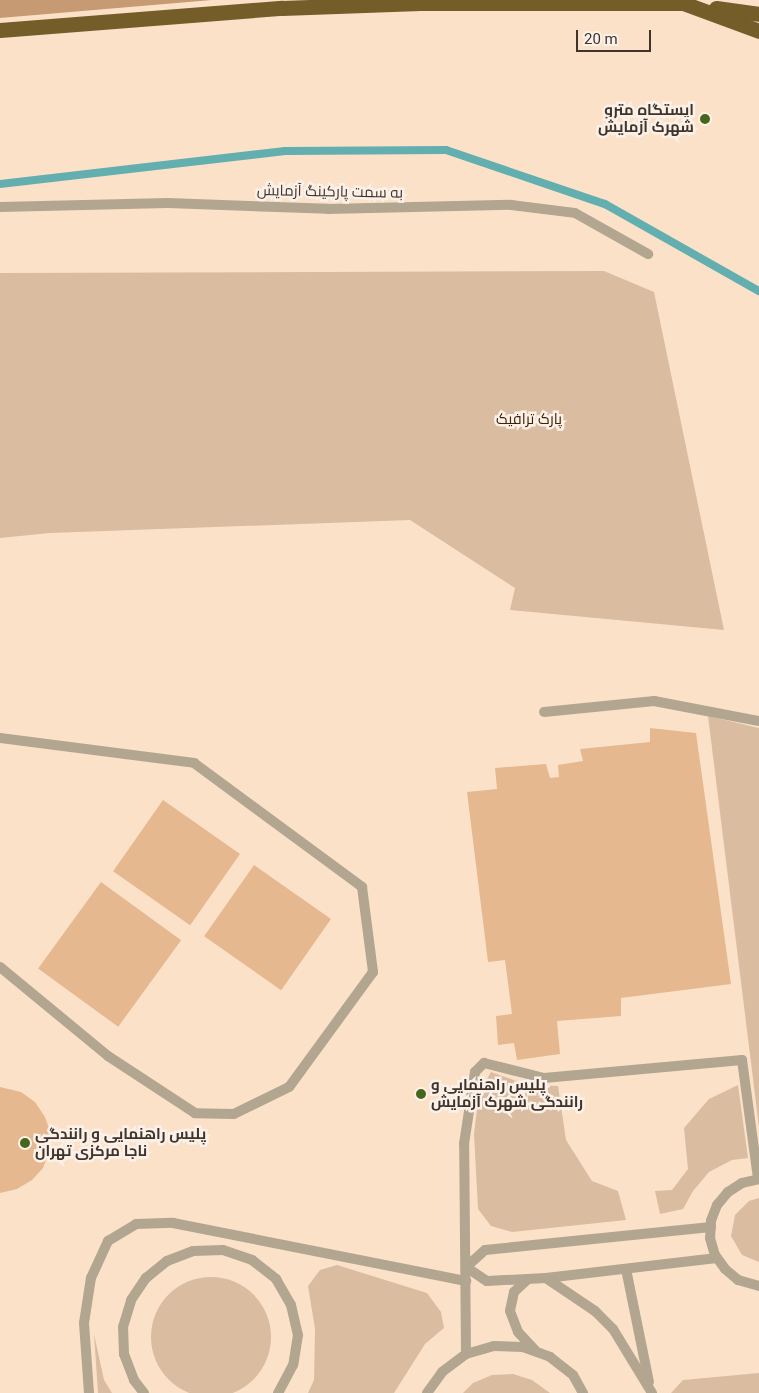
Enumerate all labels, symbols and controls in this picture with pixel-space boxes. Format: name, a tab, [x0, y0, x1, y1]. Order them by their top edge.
scale bar	[579, 20, 654, 52]
text: 20 m	[584, 30, 618, 48]
place label: ایستگاه مترو شهرک آزمایش	[598, 101, 694, 136]
marker: ایستگاه مترو شهرک آزمایش	[698, 112, 712, 126]
street label: به سمت پارکینگ آزمایش	[257, 182, 403, 202]
park label: پارک ترافیک	[496, 411, 562, 429]
place label: پلیس راهنمایی و رانندگی شهرک آزمایش	[431, 1076, 583, 1111]
marker: پلیس راهنمایی و رانندگی شهرک آزمایش	[415, 1088, 427, 1100]
place label: پلیس راهنمایی و رانندگی ناجا مرکزی تهران	[35, 1125, 206, 1160]
marker: پلیس راهنمایی و رانندگی ناجا مرکزی تهران	[19, 1137, 31, 1149]

